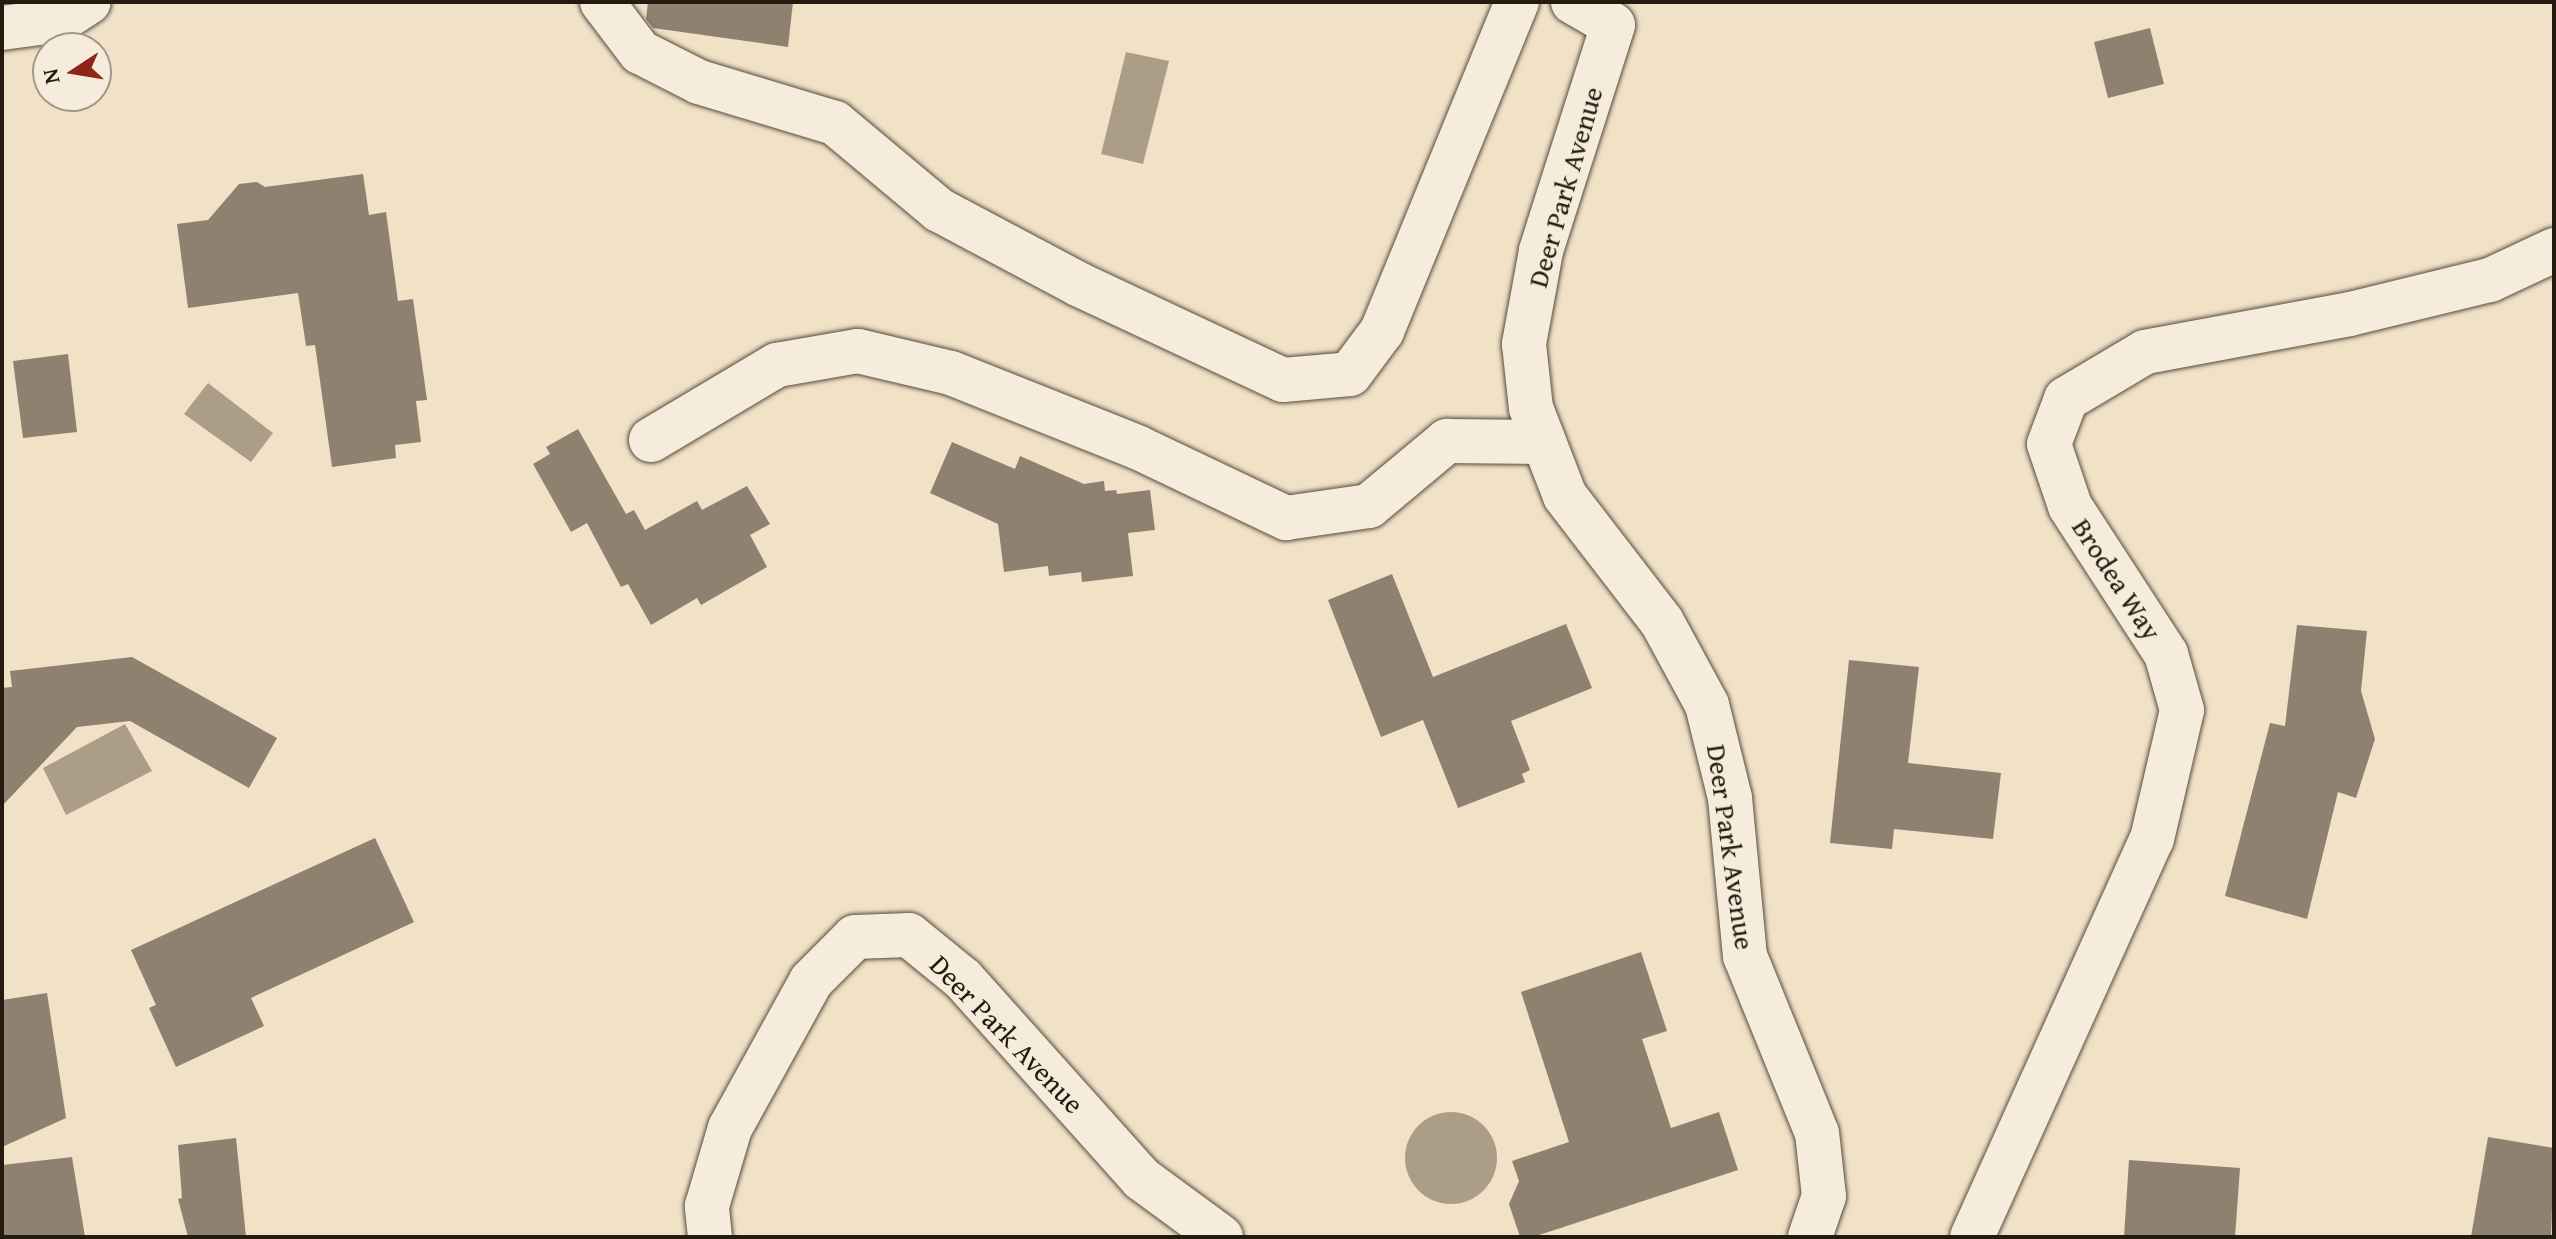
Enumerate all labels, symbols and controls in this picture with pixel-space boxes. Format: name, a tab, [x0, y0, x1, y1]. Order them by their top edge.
north arrow	[32, 32, 112, 112]
text: N	[33, 66, 68, 87]
street label: Deer Park Avenue	[1520, 83, 1610, 291]
street label: Brodea Way	[2065, 512, 2169, 646]
street label: Deer Park Avenue	[1700, 742, 1762, 952]
street label: Deer Park Avenue	[923, 948, 1091, 1120]

